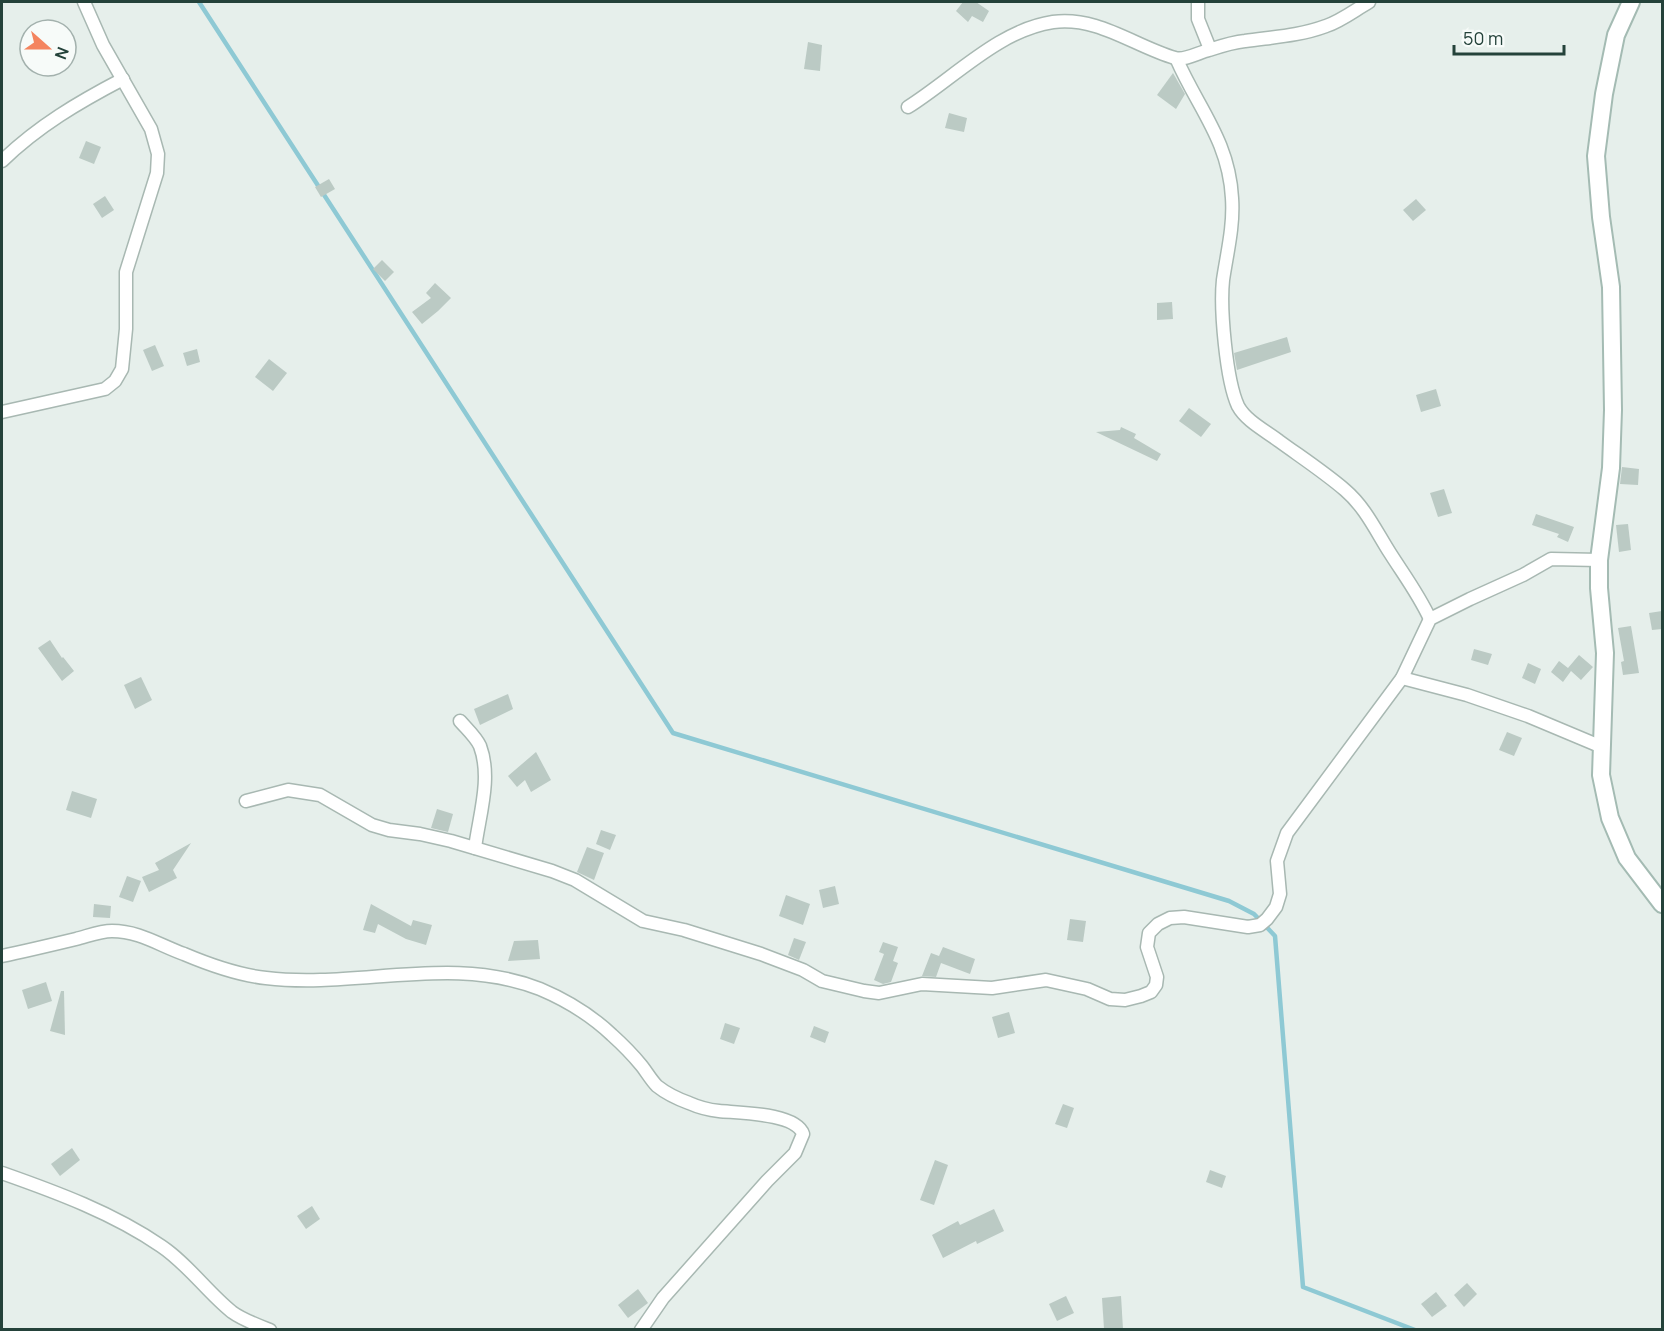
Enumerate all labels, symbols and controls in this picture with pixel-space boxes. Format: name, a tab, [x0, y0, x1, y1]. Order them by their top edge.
north arrow	[18, 18, 78, 78]
scale bar	[1454, 18, 1564, 56]
text: 50 m	[1463, 26, 1503, 50]
text: N	[50, 44, 74, 63]

